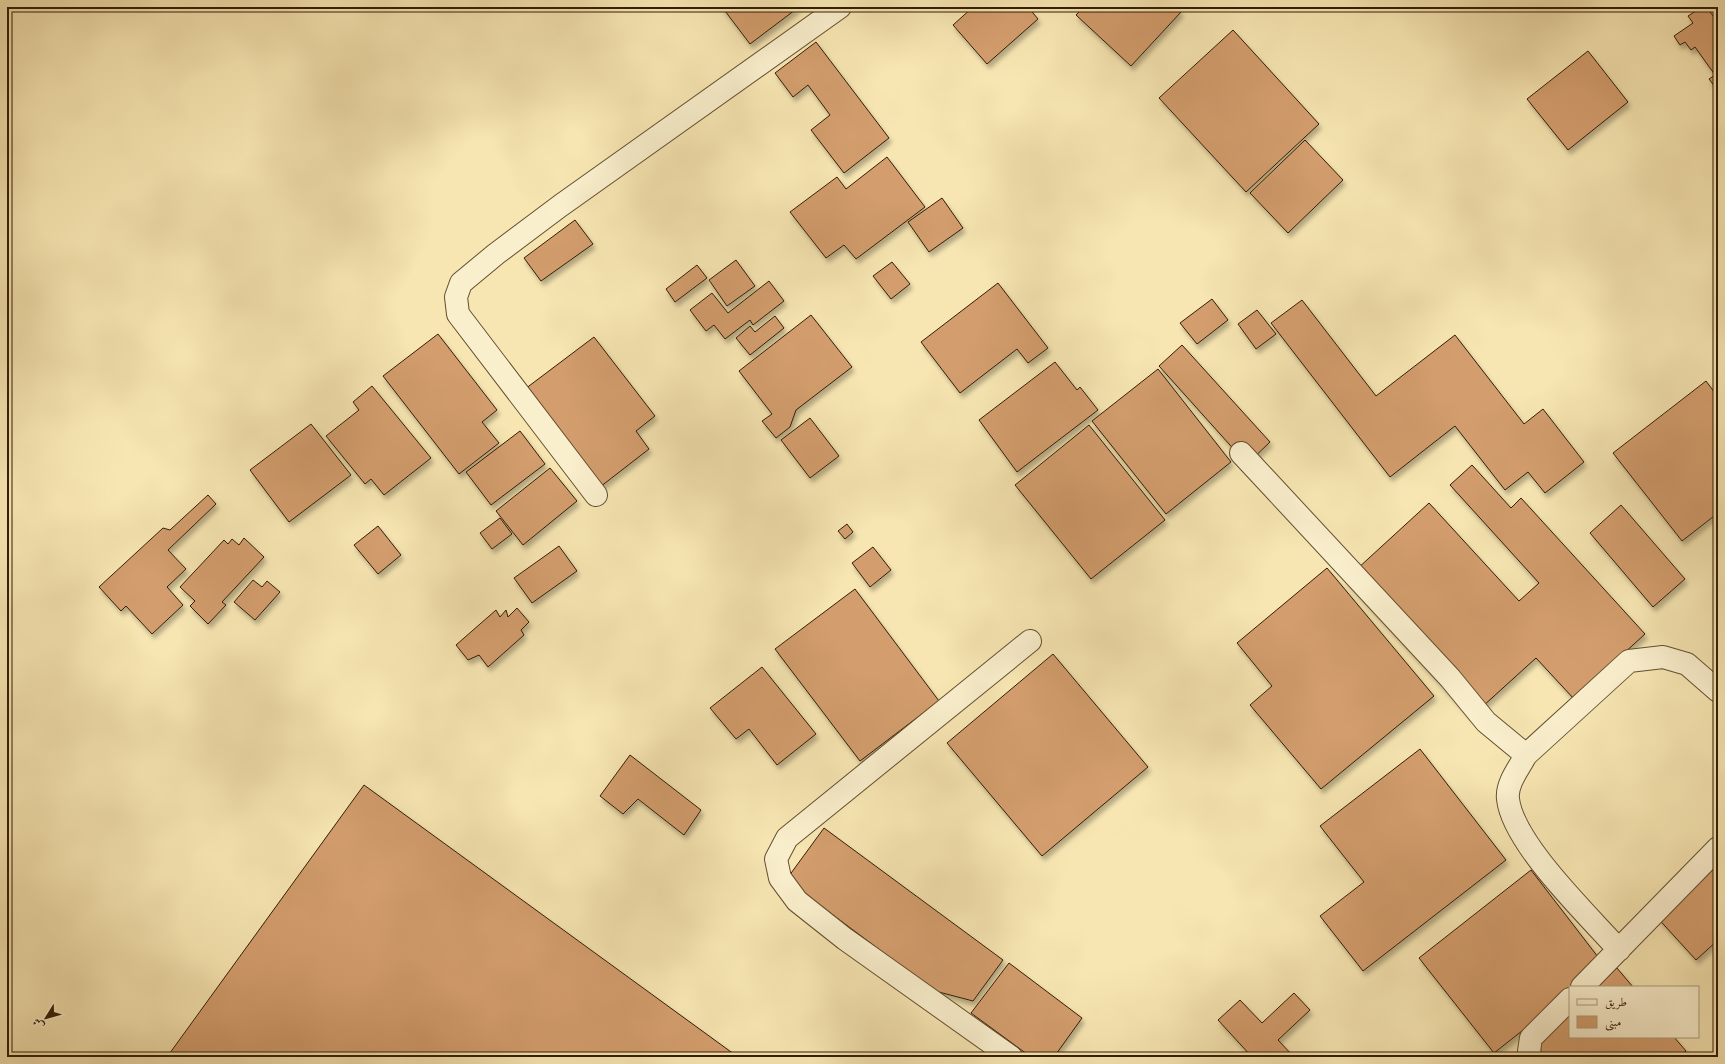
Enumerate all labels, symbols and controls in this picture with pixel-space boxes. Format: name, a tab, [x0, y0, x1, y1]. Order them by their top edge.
legend	[1569, 986, 1699, 1038]
text: طريق	[1605, 995, 1627, 1010]
north arrow	[26, 998, 66, 1038]
text: ش	[30, 1015, 47, 1032]
text: مبنى	[1605, 1015, 1621, 1031]

